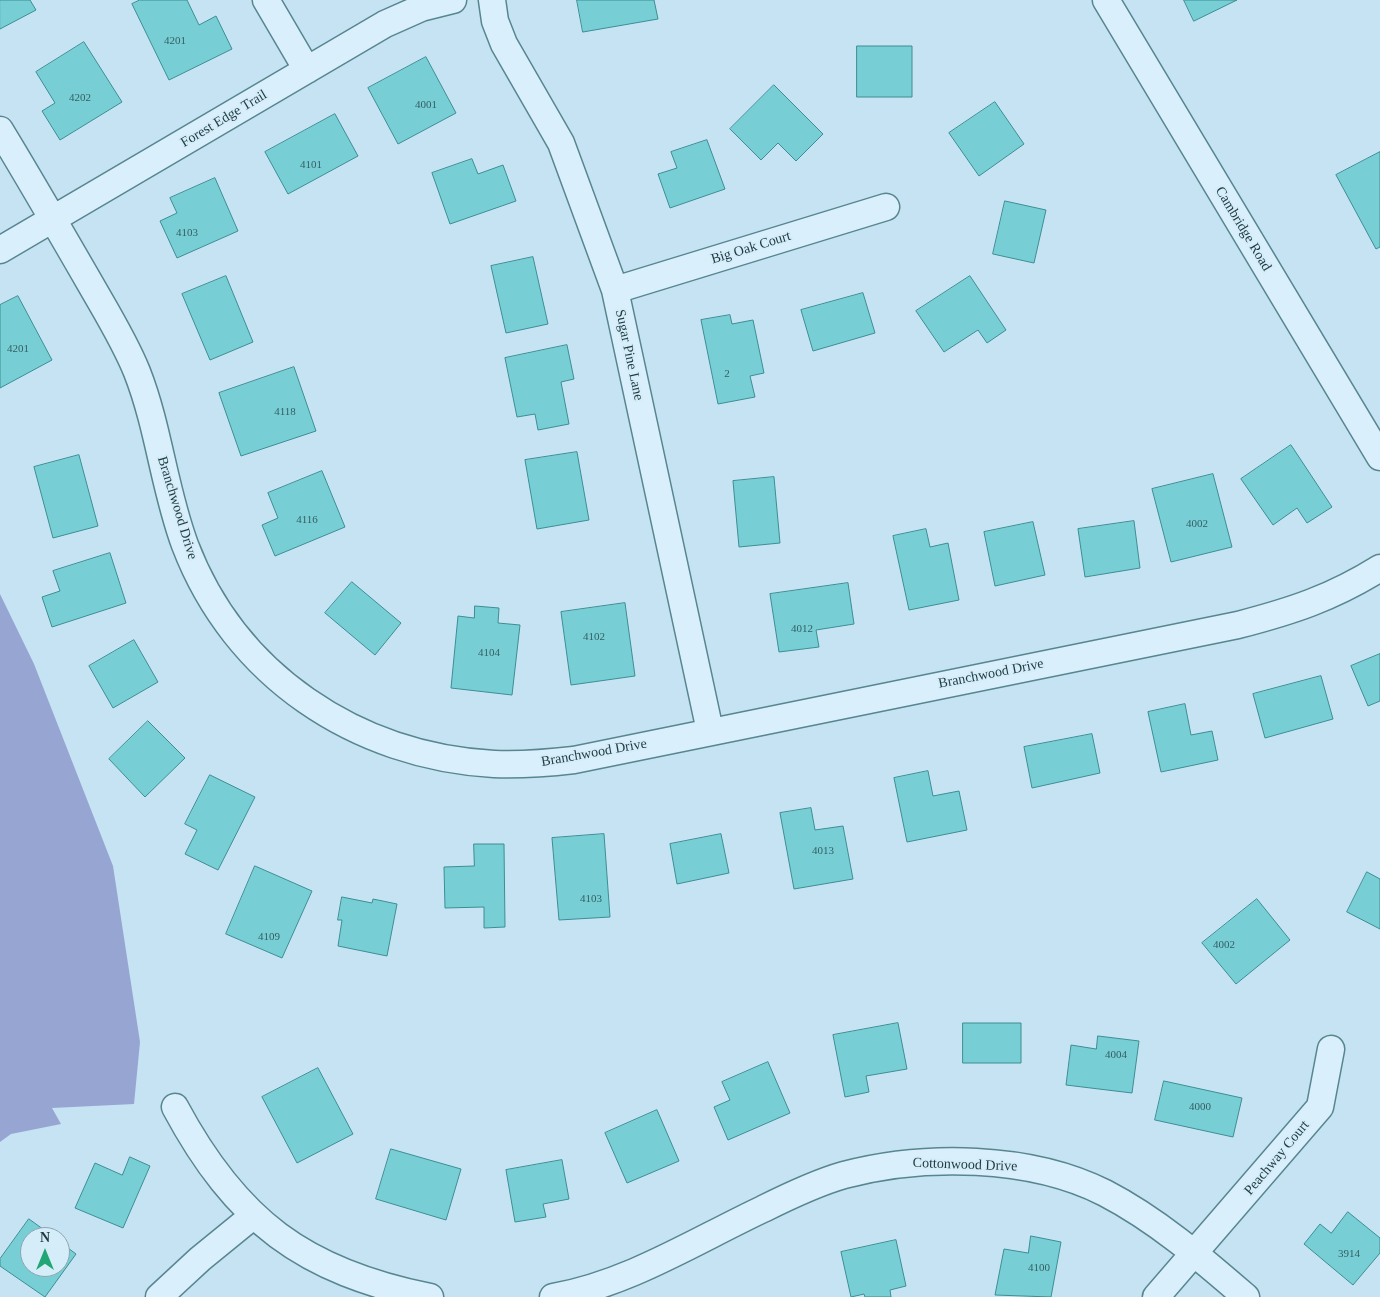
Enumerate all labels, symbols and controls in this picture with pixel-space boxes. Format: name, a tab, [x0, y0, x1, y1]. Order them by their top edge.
house number: 4201	[164, 34, 186, 48]
street label: Forest Edge Trail	[178, 87, 270, 151]
house number: 4202	[69, 91, 91, 105]
house number: 4001	[415, 98, 437, 112]
house number: 4101	[300, 158, 322, 172]
street label: Cambridge Road	[1211, 184, 1275, 274]
house number: 4103	[176, 226, 198, 240]
street label: Big Oak Court	[709, 228, 793, 268]
street label: Sugar Pine Lane	[611, 308, 647, 402]
house number: 4201	[7, 342, 29, 356]
house number: 2	[724, 367, 730, 381]
house number: 4118	[274, 405, 296, 419]
street label: Branchwood Drive	[153, 454, 201, 562]
house number: 4116	[296, 513, 318, 527]
house number: 4002	[1186, 517, 1208, 531]
house number: 4012	[791, 622, 813, 636]
house number: 4102	[583, 630, 605, 644]
house number: 4104	[478, 646, 500, 660]
street label: Branchwood Drive	[937, 656, 1045, 692]
street label: Branchwood Drive	[540, 735, 648, 771]
house number: 4013	[812, 844, 834, 858]
house number: 4103	[580, 892, 602, 906]
house number: 4109	[258, 930, 280, 944]
house number: 4002	[1213, 938, 1235, 952]
house number: 4004	[1105, 1048, 1127, 1062]
house number: 4000	[1189, 1100, 1211, 1114]
street label: Peachway Court	[1241, 1117, 1313, 1199]
street label: Cottonwood Drive	[912, 1155, 1018, 1175]
north arrow	[20, 1227, 70, 1277]
text: N	[40, 1230, 50, 1245]
house number: 3914	[1338, 1247, 1360, 1261]
house number: 4100	[1028, 1261, 1050, 1275]

